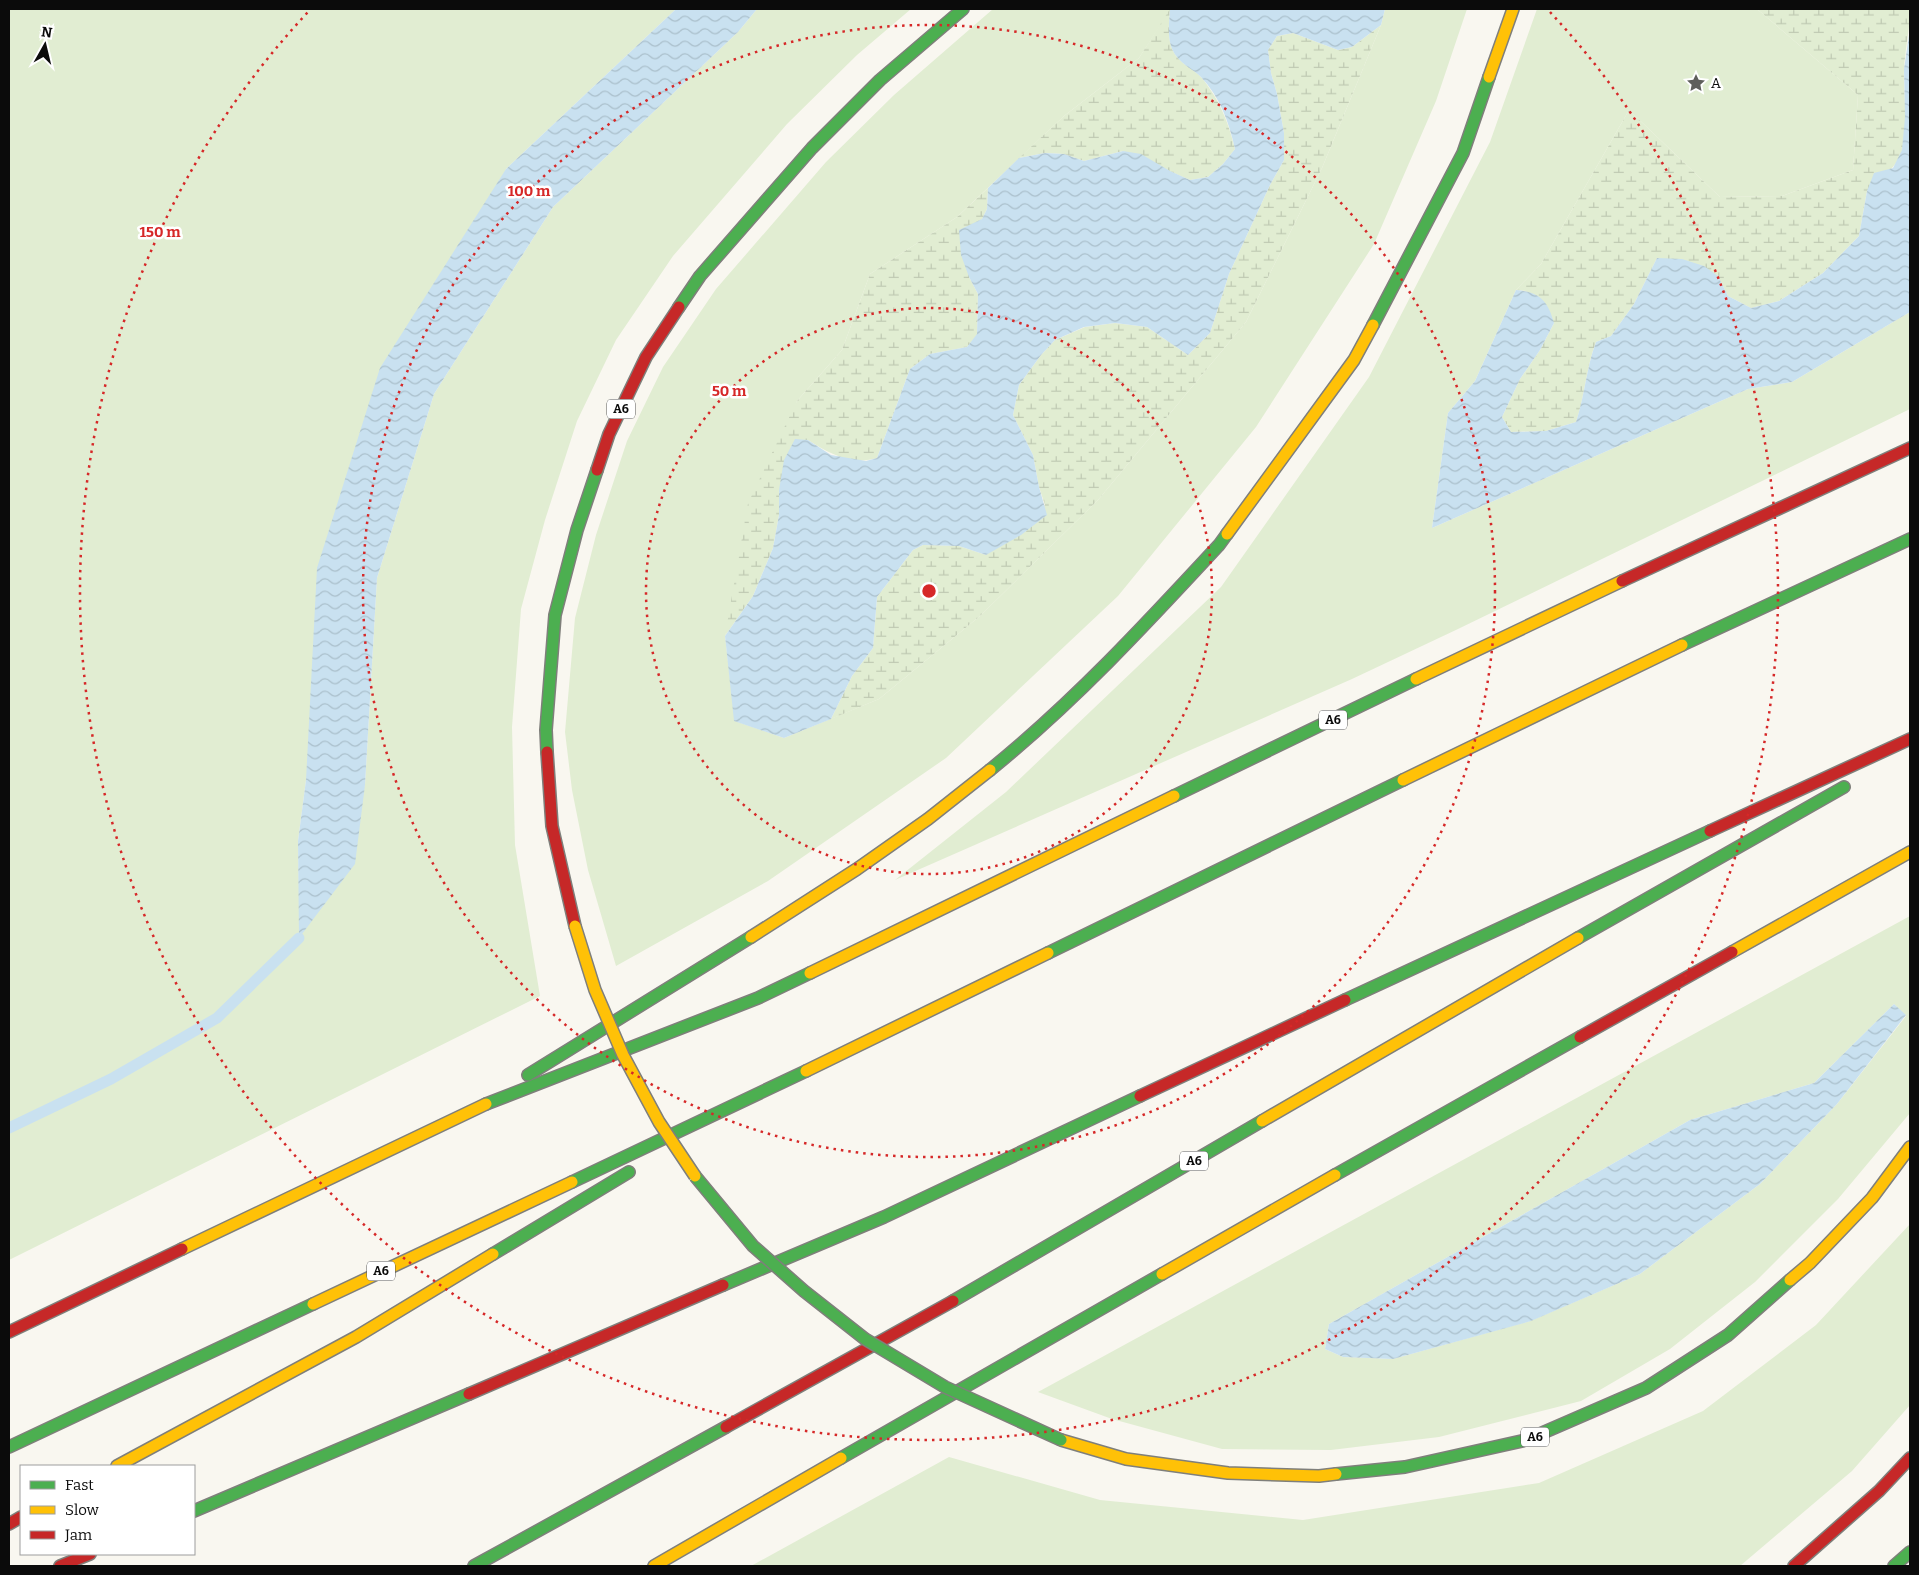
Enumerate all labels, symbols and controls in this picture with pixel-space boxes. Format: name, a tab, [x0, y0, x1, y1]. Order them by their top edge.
north arrow	[20, 20, 70, 70]
text: N	[40, 23, 53, 42]
place icon: A	[1685, 72, 1707, 94]
place label: A	[1711, 75, 1721, 92]
text: 100 m	[508, 182, 551, 200]
text: 150 m	[139, 223, 181, 241]
text: 50 m	[712, 382, 747, 400]
road number: A6	[607, 399, 635, 418]
centre of rings	[920, 582, 938, 600]
road number: A6	[1319, 710, 1347, 730]
road number: A6	[1180, 1152, 1208, 1170]
road number: A6	[367, 1262, 395, 1280]
road number: A6	[1521, 1428, 1549, 1446]
legend	[20, 1465, 195, 1555]
text: Fast	[65, 1476, 94, 1494]
text: Slow	[65, 1501, 100, 1519]
text: Jam	[64, 1526, 93, 1544]

